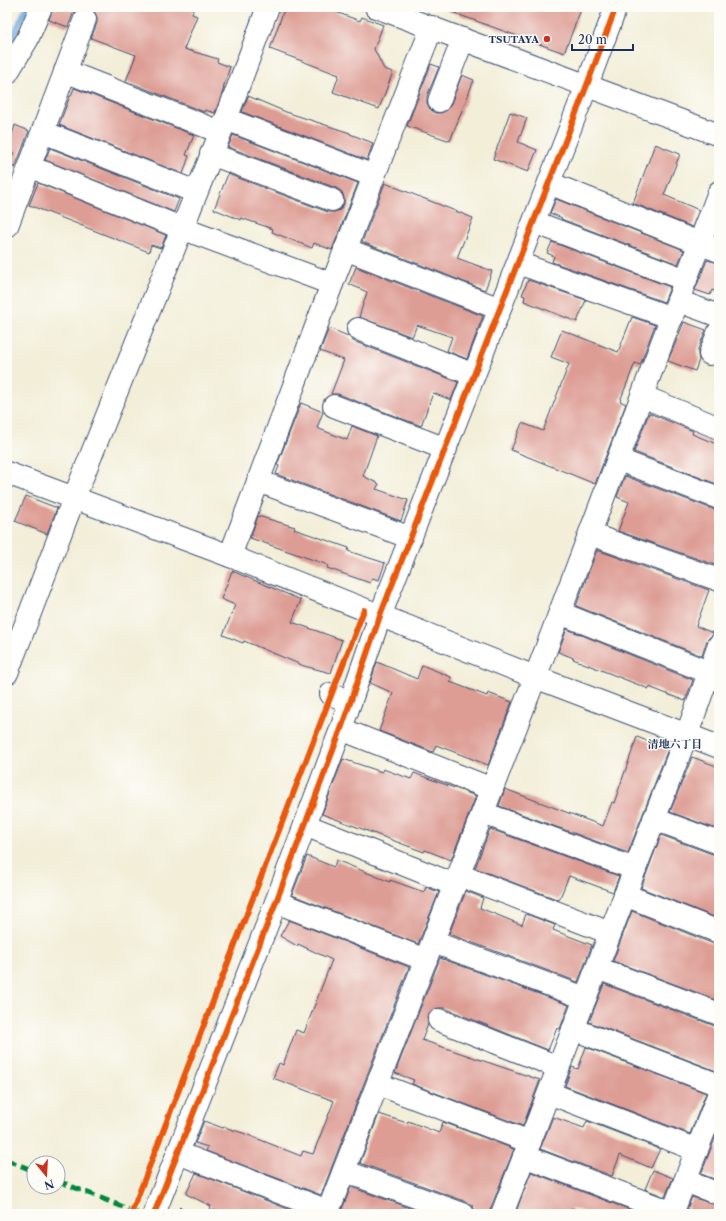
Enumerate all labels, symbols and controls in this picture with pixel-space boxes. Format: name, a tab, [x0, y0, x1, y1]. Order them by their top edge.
scale bar	[572, 26, 633, 52]
text: 20 m	[578, 32, 607, 47]
place label: TSUTAYA	[488, 33, 539, 46]
marker: TSUTAYA	[542, 34, 552, 44]
district label: 清地六丁目	[648, 737, 703, 751]
north arrow	[26, 1155, 66, 1195]
text: N	[42, 1176, 56, 1193]

